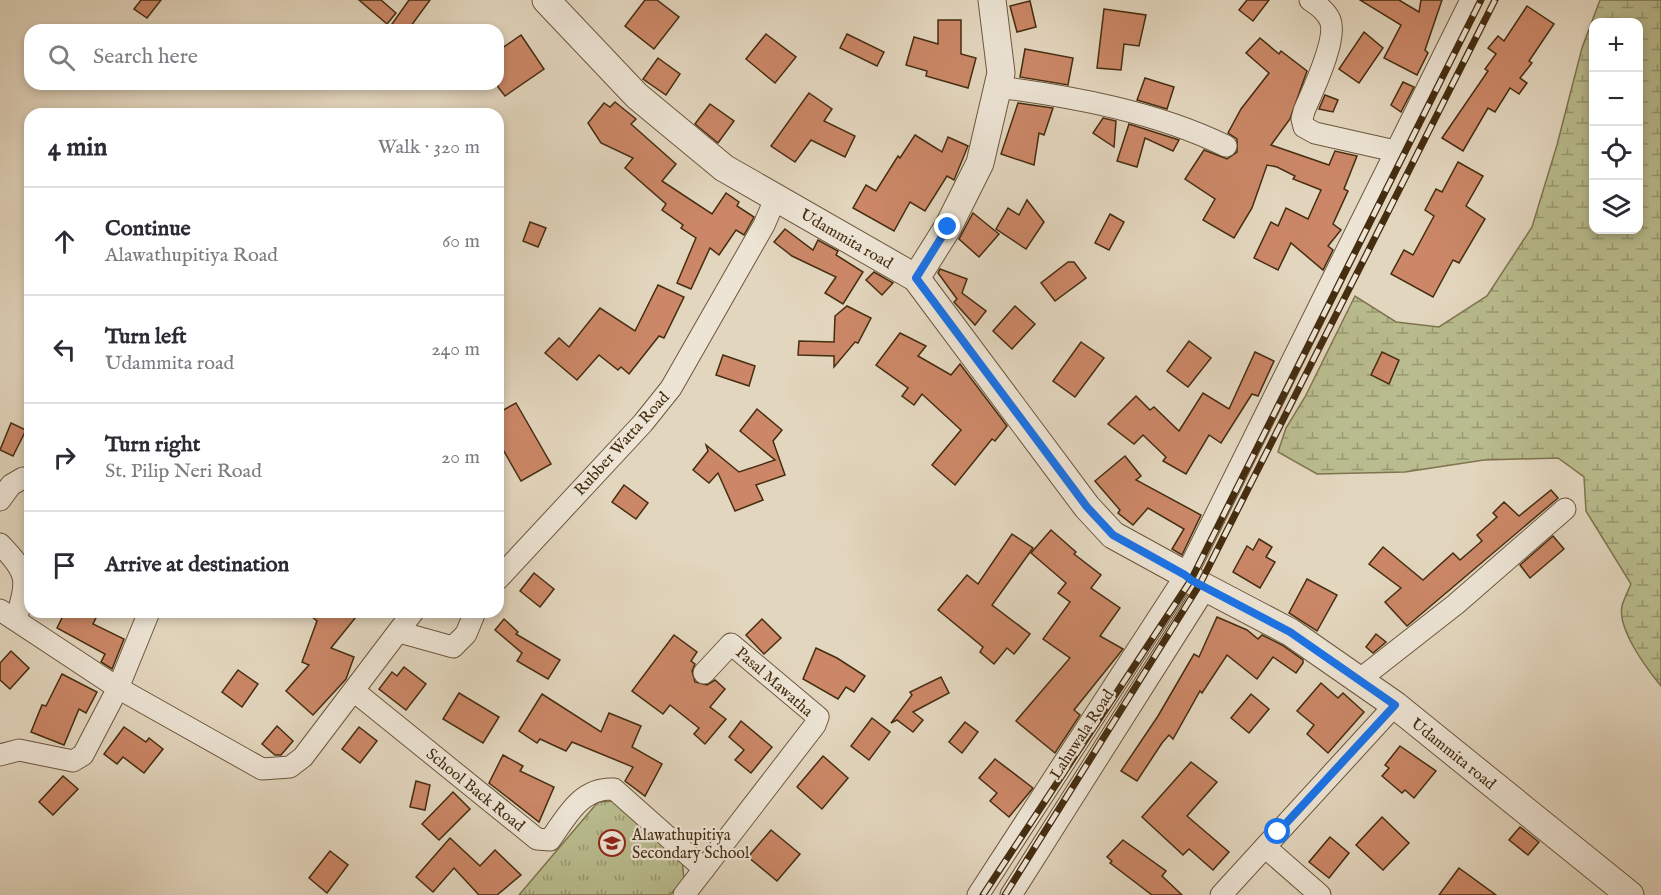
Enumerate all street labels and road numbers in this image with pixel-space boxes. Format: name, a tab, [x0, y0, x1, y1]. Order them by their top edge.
street label: Udammita road	[796, 205, 896, 274]
street label: Rubber Watta Road	[571, 388, 675, 500]
street label: Pasal Mawatha	[731, 643, 817, 722]
street label: Lahuwala Road	[1046, 686, 1119, 784]
street label: Udammita road	[1406, 714, 1500, 795]
street label: School Back Road	[421, 745, 528, 837]

